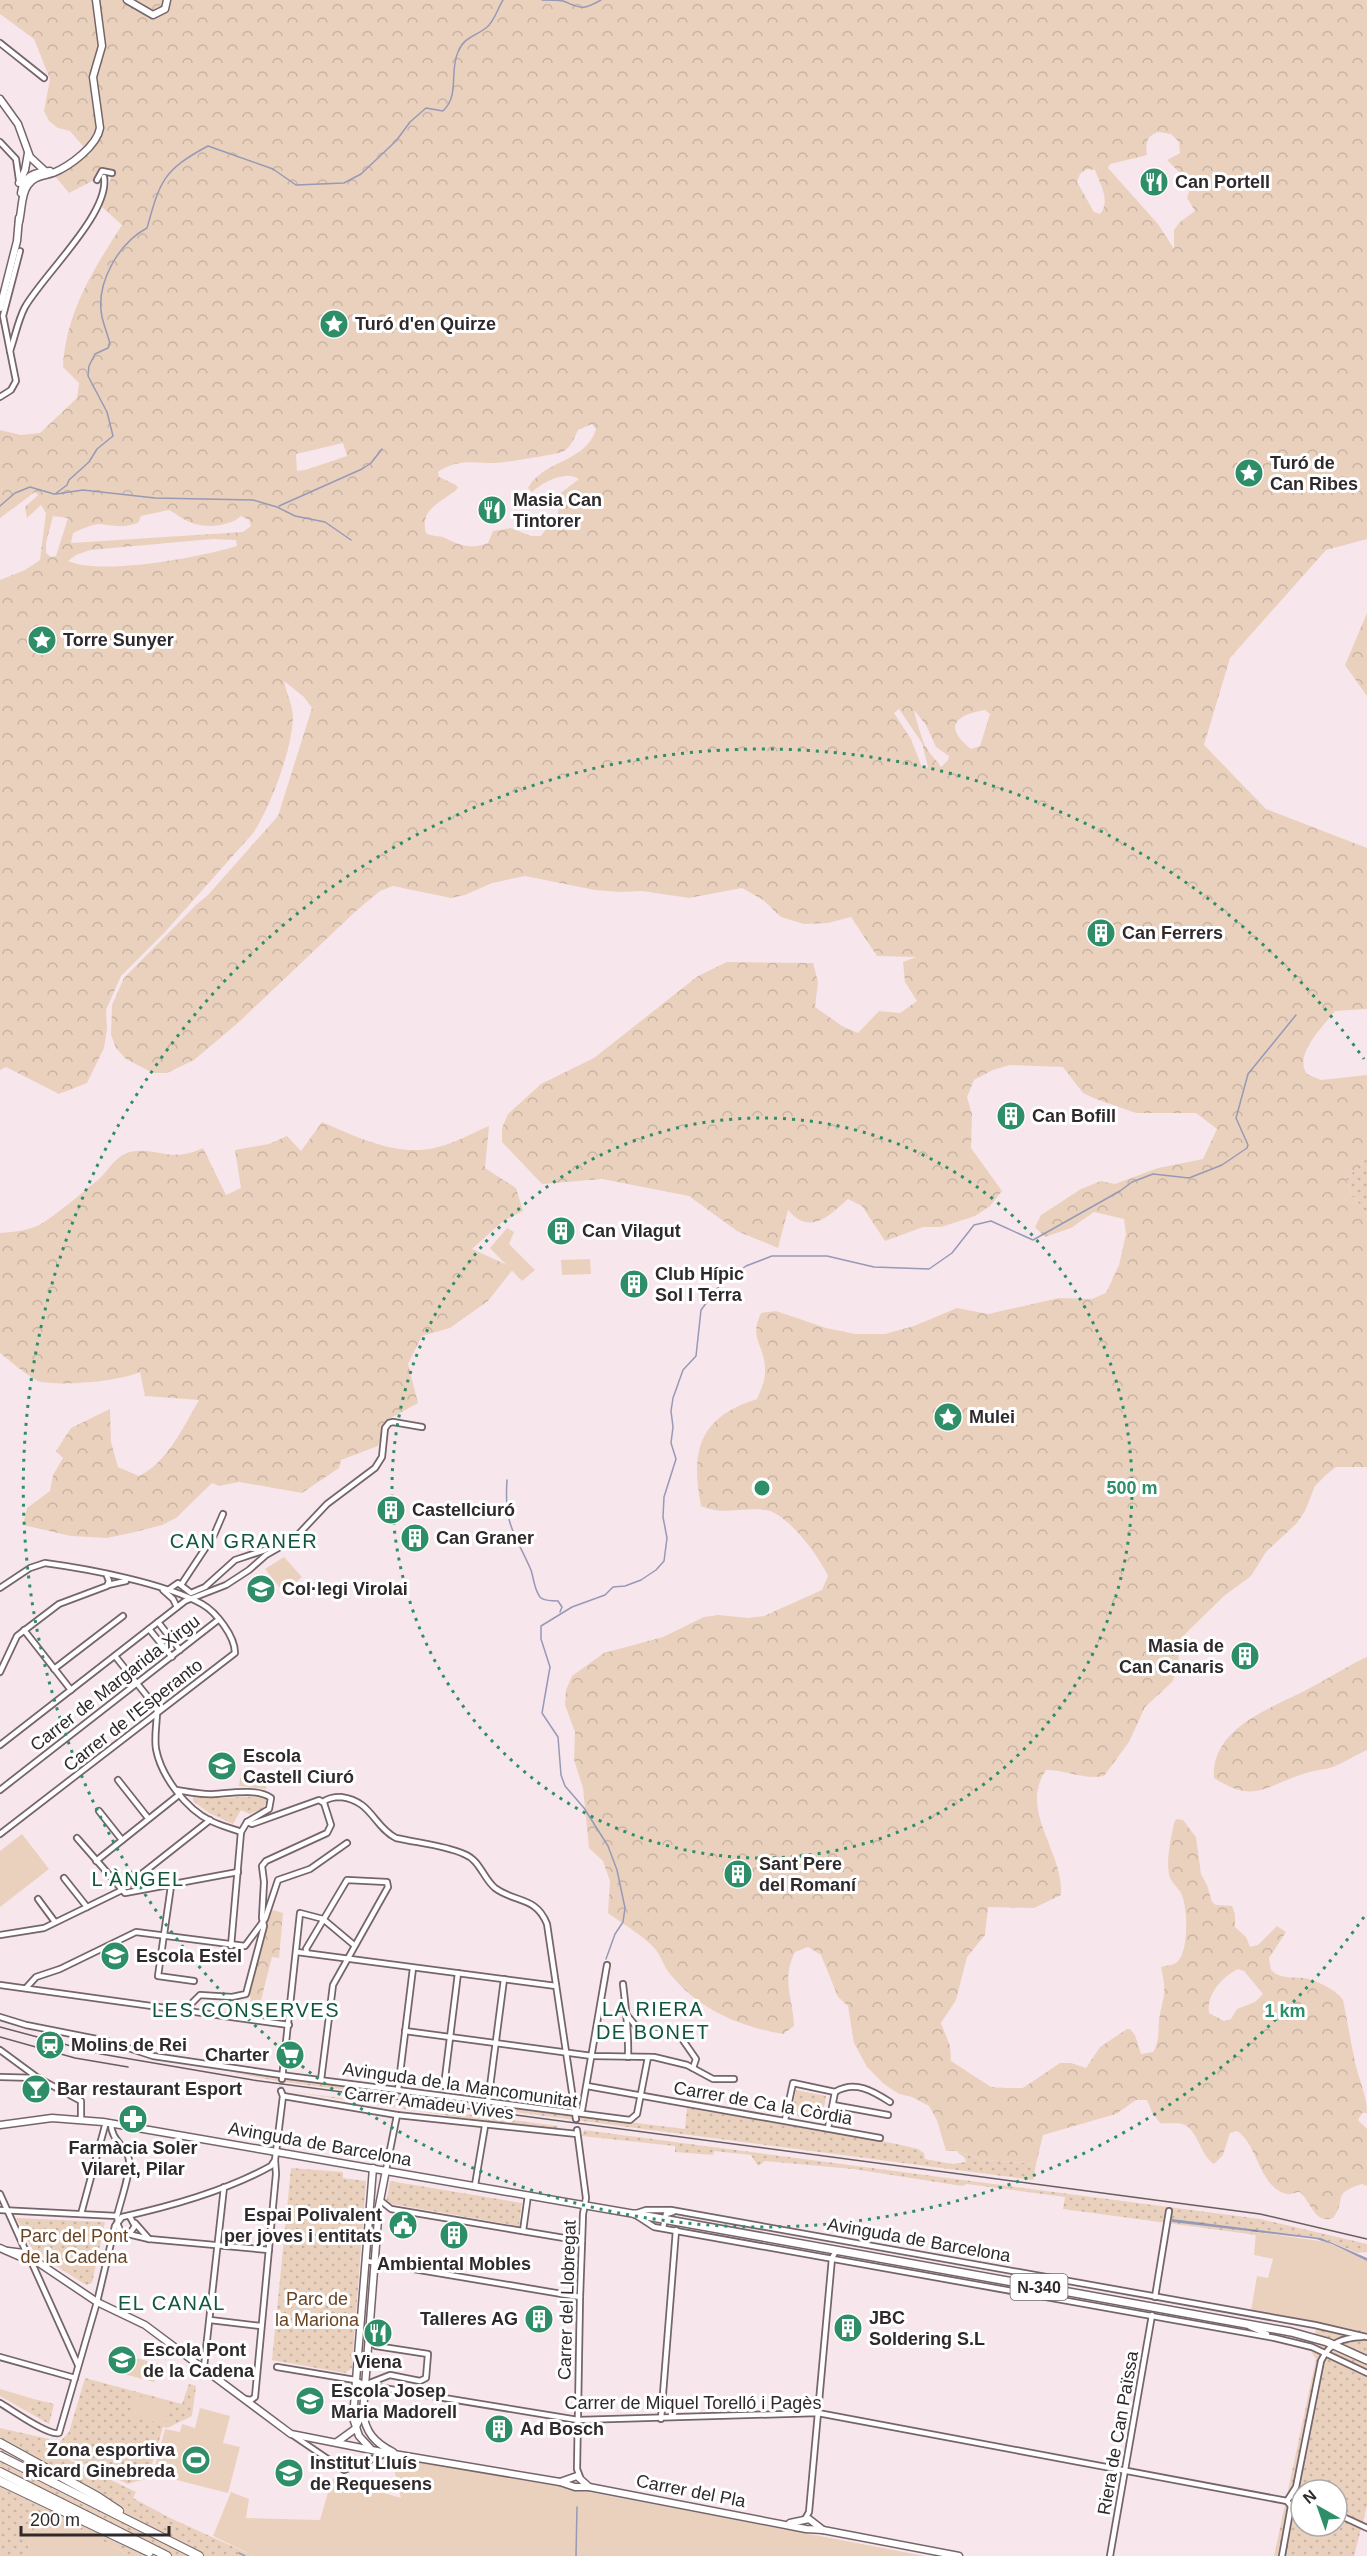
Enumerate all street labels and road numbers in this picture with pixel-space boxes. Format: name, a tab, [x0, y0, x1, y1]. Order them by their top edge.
street label: Carrer de Margarida Xirgu	[26, 1611, 204, 1755]
street label: Carrer de l'Esperanto	[60, 1655, 206, 1775]
street label: Avinguda de la Mancomunitat	[341, 2059, 579, 2111]
street label: Carrer de Ca la Còrdia	[672, 2077, 855, 2129]
street label: Carrer Amadeu Vives	[343, 2083, 515, 2123]
street label: Avinguda de Barcelona	[227, 2118, 414, 2170]
street label: Avinguda de Barcelona	[826, 2214, 1013, 2266]
street label: Carrer del Llobregat	[554, 2220, 580, 2380]
road number: N-340	[1010, 2274, 1068, 2300]
street label: Riera de Can Païssa	[1094, 2349, 1142, 2517]
street label: Carrer de Miquel Torelló i Pagès	[565, 2393, 821, 2413]
street label: Carrer del Pla	[635, 2471, 748, 2512]

